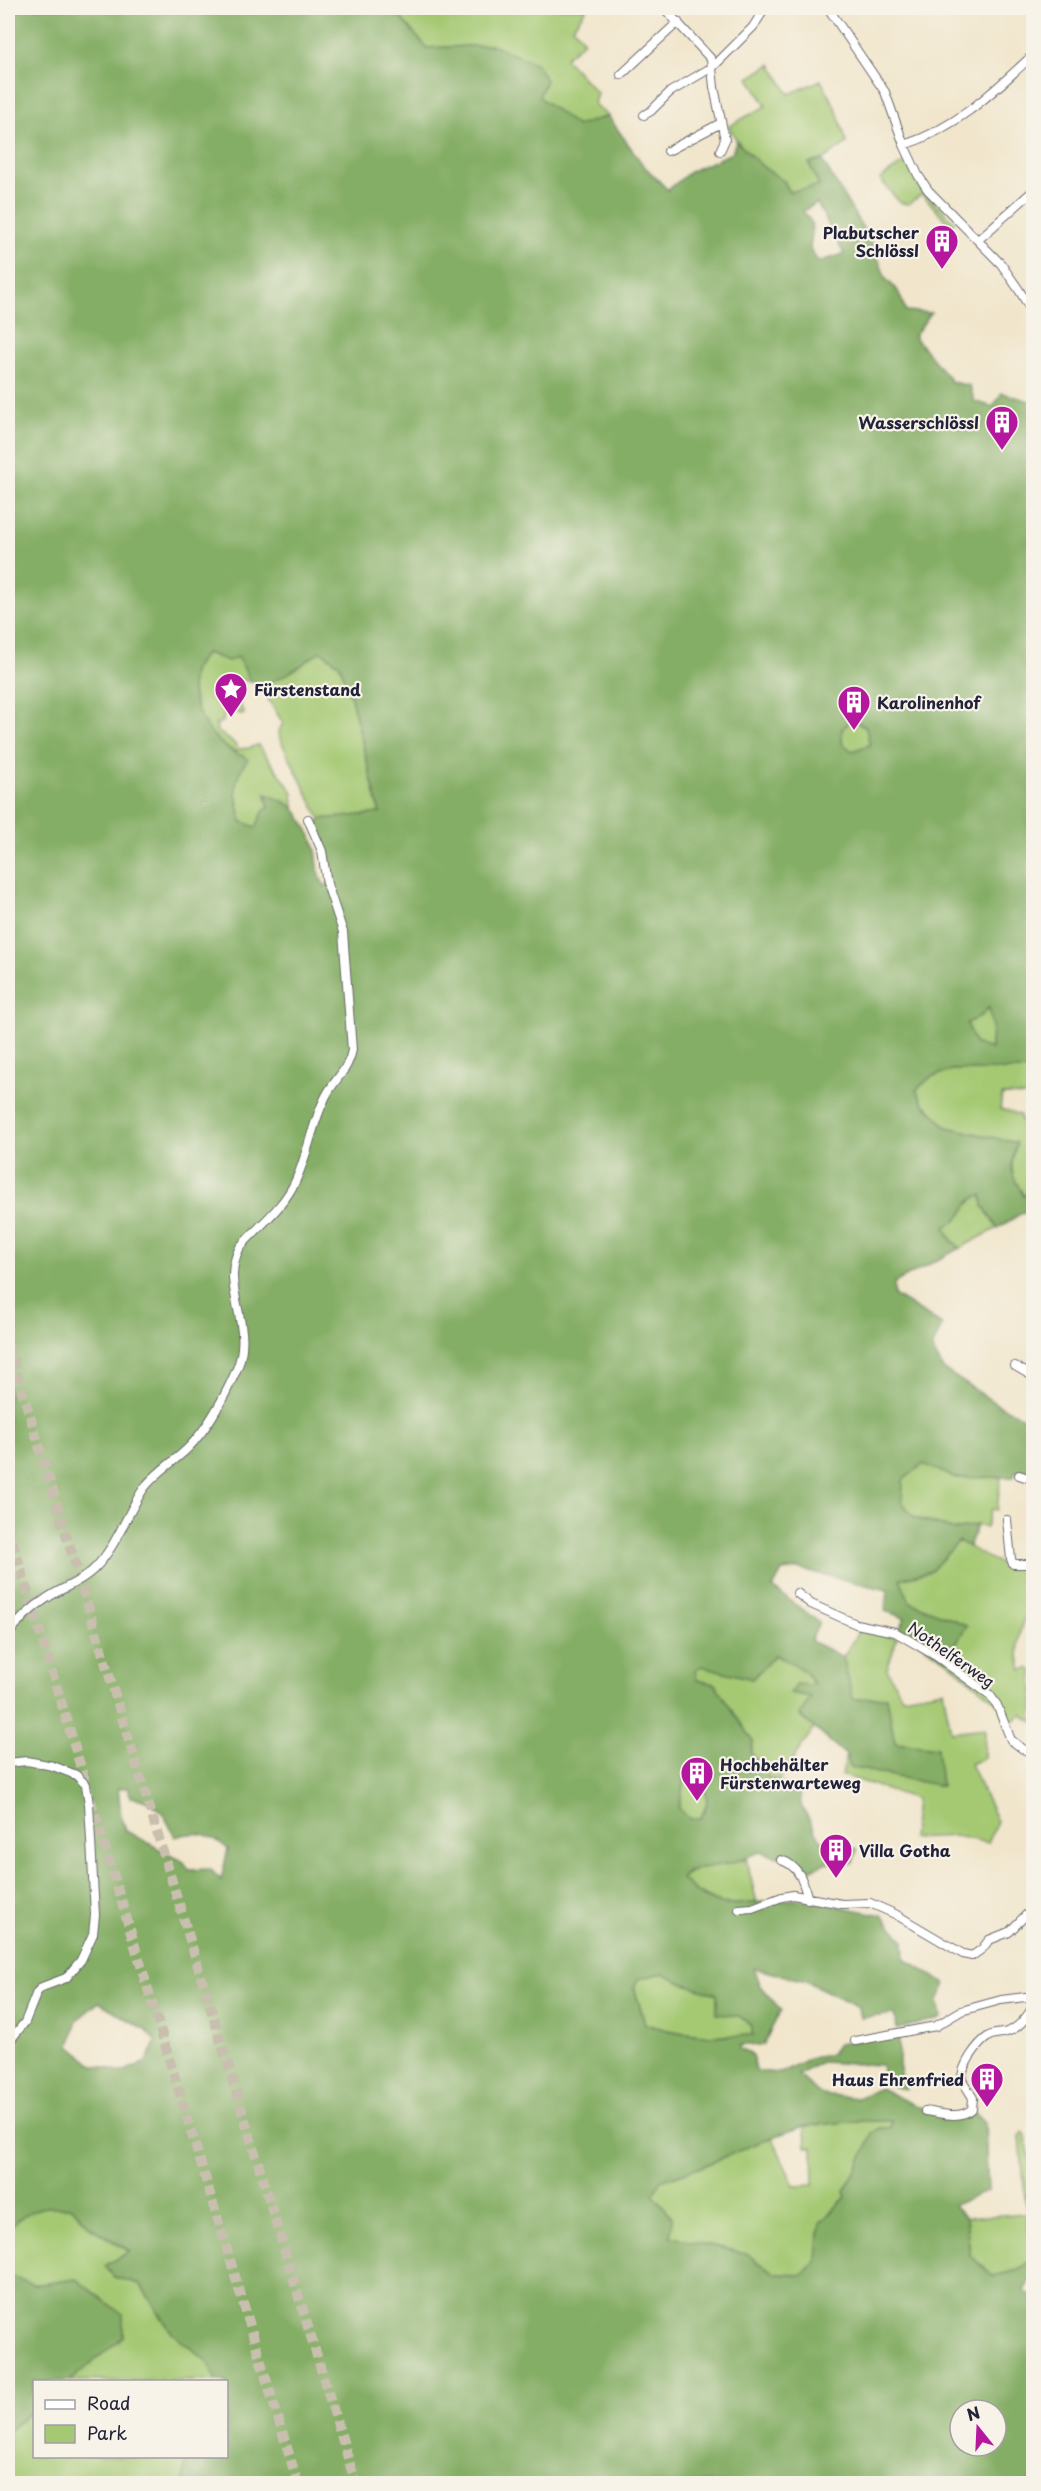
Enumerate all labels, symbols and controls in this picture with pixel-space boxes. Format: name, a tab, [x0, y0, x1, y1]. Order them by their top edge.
place label: Plabutscher Schlössl	[823, 220, 920, 262]
building icon: Plabutscher Schlössl	[924, 223, 960, 270]
building icon: Wasserschlössl	[984, 404, 1020, 451]
place label: Wasserschlössl	[858, 410, 979, 434]
place icon: Fürstenstand	[213, 671, 249, 718]
place label: Fürstenstand	[254, 677, 361, 701]
building icon: Karolinenhof	[836, 684, 872, 731]
place label: Karolinenhof	[877, 690, 982, 714]
street label: Nothelferweg	[904, 1615, 1000, 1693]
place label: Hochbehälter Fürstenwarteweg	[720, 1752, 861, 1794]
building icon: Hochbehälter Fürstenwarteweg	[679, 1755, 715, 1802]
building icon: Villa Gotha	[818, 1832, 854, 1879]
place label: Villa Gotha	[859, 1838, 951, 1862]
building icon: Haus Ehrenfried	[969, 2061, 1005, 2108]
place label: Haus Ehrenfried	[832, 2067, 964, 2091]
legend	[33, 2380, 228, 2458]
text: Road	[87, 2389, 131, 2416]
north arrow	[948, 2398, 1008, 2458]
text: N	[963, 2399, 983, 2426]
text: Park	[87, 2419, 127, 2446]

